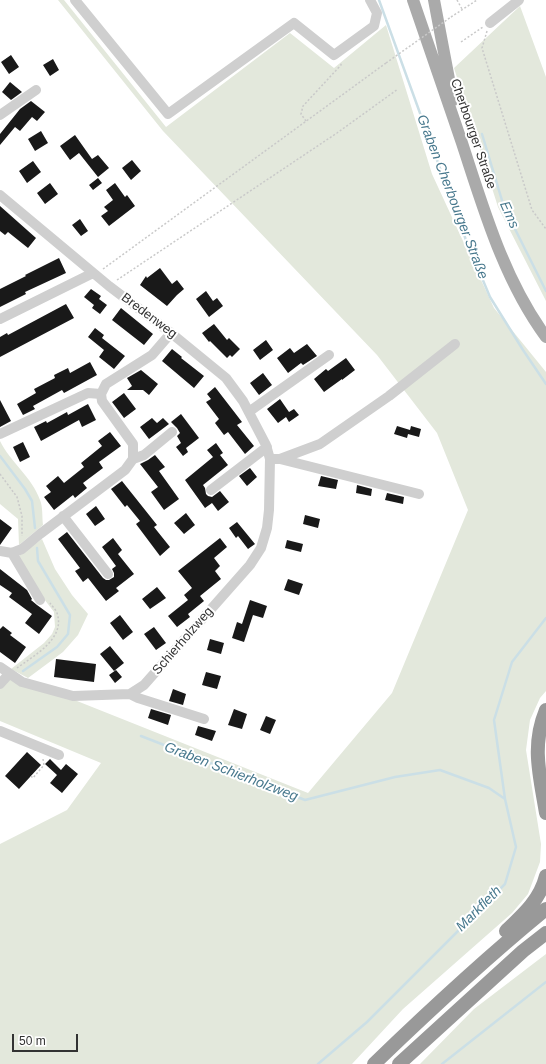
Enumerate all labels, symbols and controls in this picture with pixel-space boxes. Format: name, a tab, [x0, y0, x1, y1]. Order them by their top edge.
street label: Cherbourger Straße	[447, 77, 499, 191]
water label: Graben Cherbourger Straße	[413, 112, 491, 282]
water label: Ems	[496, 199, 522, 231]
street label: Bredenweg	[118, 290, 180, 342]
street label: Schierholzweg	[149, 604, 217, 678]
water label: Graben Schierholzweg	[162, 739, 300, 805]
water label: Markfleth	[453, 883, 505, 935]
scale bar	[14, 1026, 80, 1052]
text: 50 m	[19, 1034, 46, 1048]

